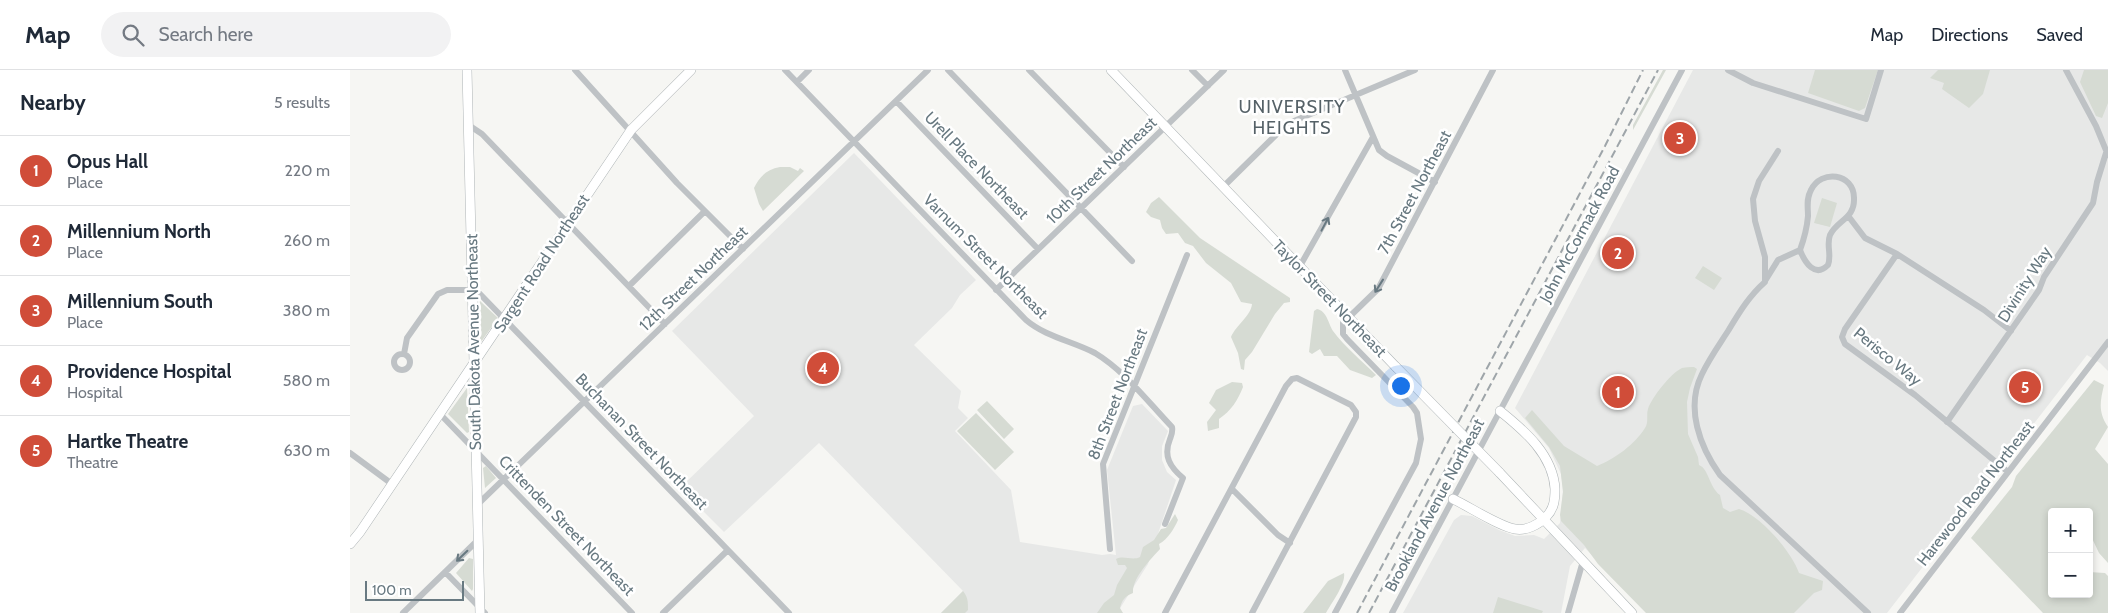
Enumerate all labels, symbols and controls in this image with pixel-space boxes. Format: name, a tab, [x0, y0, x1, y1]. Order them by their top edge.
search box	[101, 12, 451, 57]
text: Map	[25, 20, 71, 49]
icon: search	[119, 21, 147, 49]
text: Search here	[159, 23, 253, 46]
text: Map	[1870, 24, 1903, 46]
text: Directions	[1931, 24, 2008, 46]
text: Saved	[2036, 24, 2083, 46]
text: Nearby	[20, 90, 86, 115]
text: 5 results	[274, 93, 330, 112]
district label: UNIVERSITY HEIGHTS	[1238, 96, 1346, 139]
street label: Urell Place Northeast	[921, 108, 1033, 223]
street label: 10th Street Northeast	[1042, 113, 1161, 228]
pin: 3	[1664, 119, 1696, 157]
street label: 7th Street Northeast	[1374, 127, 1455, 257]
text: Opus Hall	[67, 150, 148, 173]
text: 1	[33, 161, 39, 180]
text: 220 m	[284, 161, 330, 180]
street label: John McCormack Road	[1535, 163, 1623, 307]
text: Place	[67, 173, 103, 192]
street label: Sargent Road Northeast	[490, 190, 594, 336]
street label: Varnum Street Northeast	[919, 190, 1052, 323]
one-way arrow	[1320, 218, 1330, 232]
text: Millennium North	[67, 220, 211, 243]
street label: 12th Street Northeast	[635, 221, 752, 335]
text: 2	[32, 231, 40, 250]
text: 260 m	[284, 231, 330, 250]
street label: South Dakota Avenue Northeast	[462, 233, 485, 451]
pin: 2	[1602, 234, 1634, 272]
street label: Taylor Street Northeast	[1269, 236, 1391, 361]
text: Place	[67, 243, 103, 262]
street label: Divinity Way	[1994, 243, 2055, 326]
one-way arrow	[1374, 279, 1384, 293]
text: Millennium South	[67, 290, 213, 313]
text: 3	[32, 301, 40, 320]
text: 380 m	[283, 301, 330, 320]
text: Place	[67, 313, 103, 332]
street label: Perisco Way	[1850, 323, 1925, 389]
street label: 8th Street Northeast	[1084, 325, 1151, 462]
pin: 4	[807, 349, 839, 387]
text: Providence Hospital	[67, 360, 232, 383]
pin: 5	[2009, 368, 2041, 406]
street label: Buchanan Street Northeast	[572, 369, 712, 514]
text: 4	[31, 371, 41, 390]
text: 580 m	[283, 371, 330, 390]
your location	[1388, 373, 1414, 399]
pin: 1	[1602, 373, 1634, 411]
text: Hospital	[67, 383, 123, 402]
street label: Brookland Avenue Northeast	[1381, 415, 1488, 595]
street label: Harewood Road Northeast	[1913, 417, 2038, 570]
text: Hartke Theatre	[67, 430, 188, 453]
text: 5	[32, 441, 40, 460]
text: 630 m	[283, 441, 330, 460]
street label: Crittenden Street Northeast	[495, 451, 639, 600]
text: Theatre	[67, 453, 118, 472]
map controls	[2048, 508, 2093, 598]
button: +	[2048, 508, 2093, 553]
one-way arrow	[455, 550, 468, 562]
button: −	[2048, 553, 2093, 598]
scale bar	[365, 578, 464, 601]
text: 100 m	[372, 581, 412, 599]

